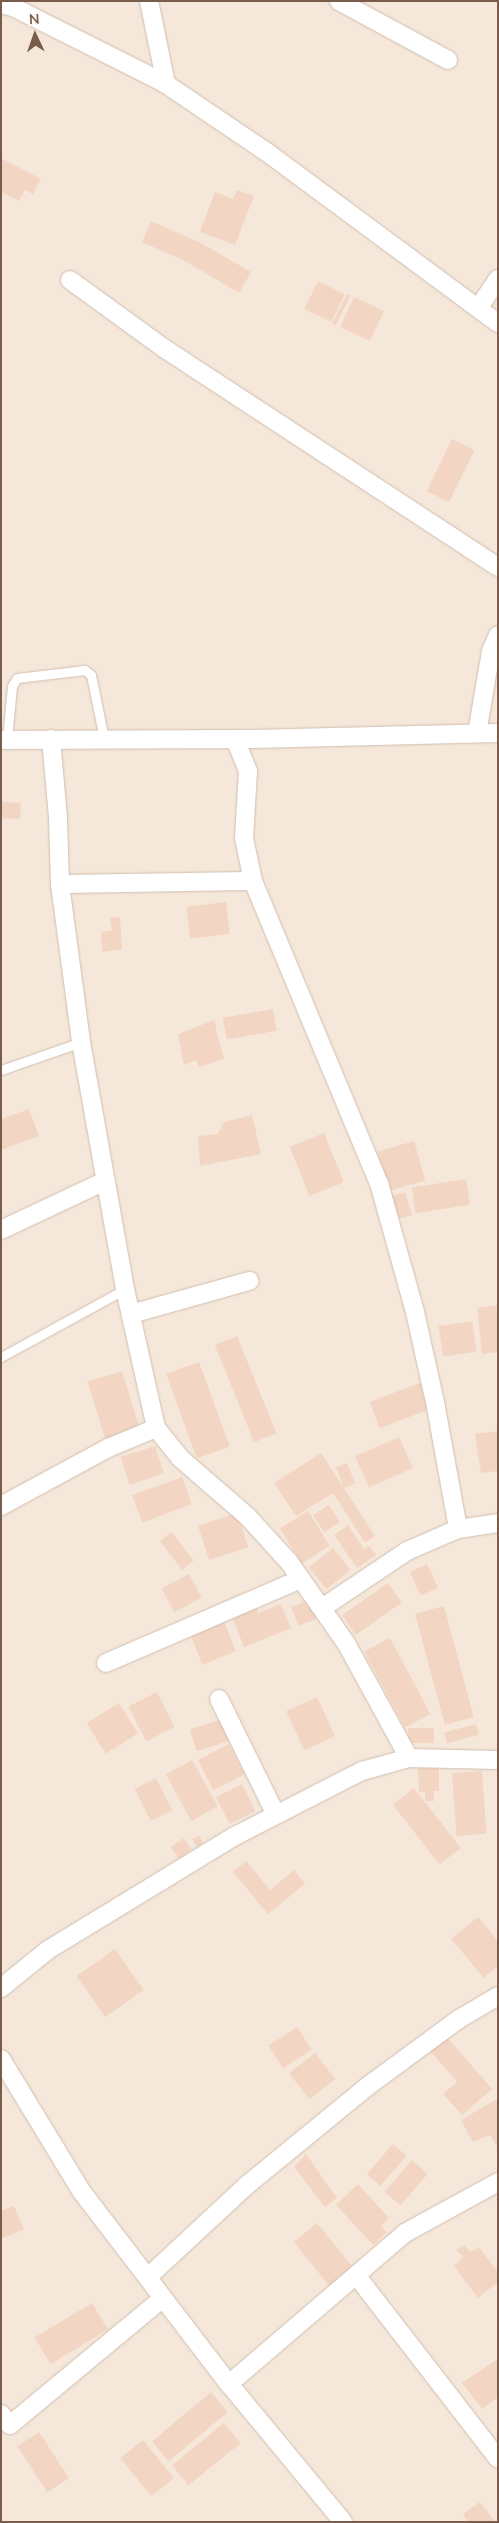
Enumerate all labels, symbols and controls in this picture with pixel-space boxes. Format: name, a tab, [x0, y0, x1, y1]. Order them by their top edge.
north arrow	[10, 10, 60, 60]
text: N	[28, 10, 40, 29]

